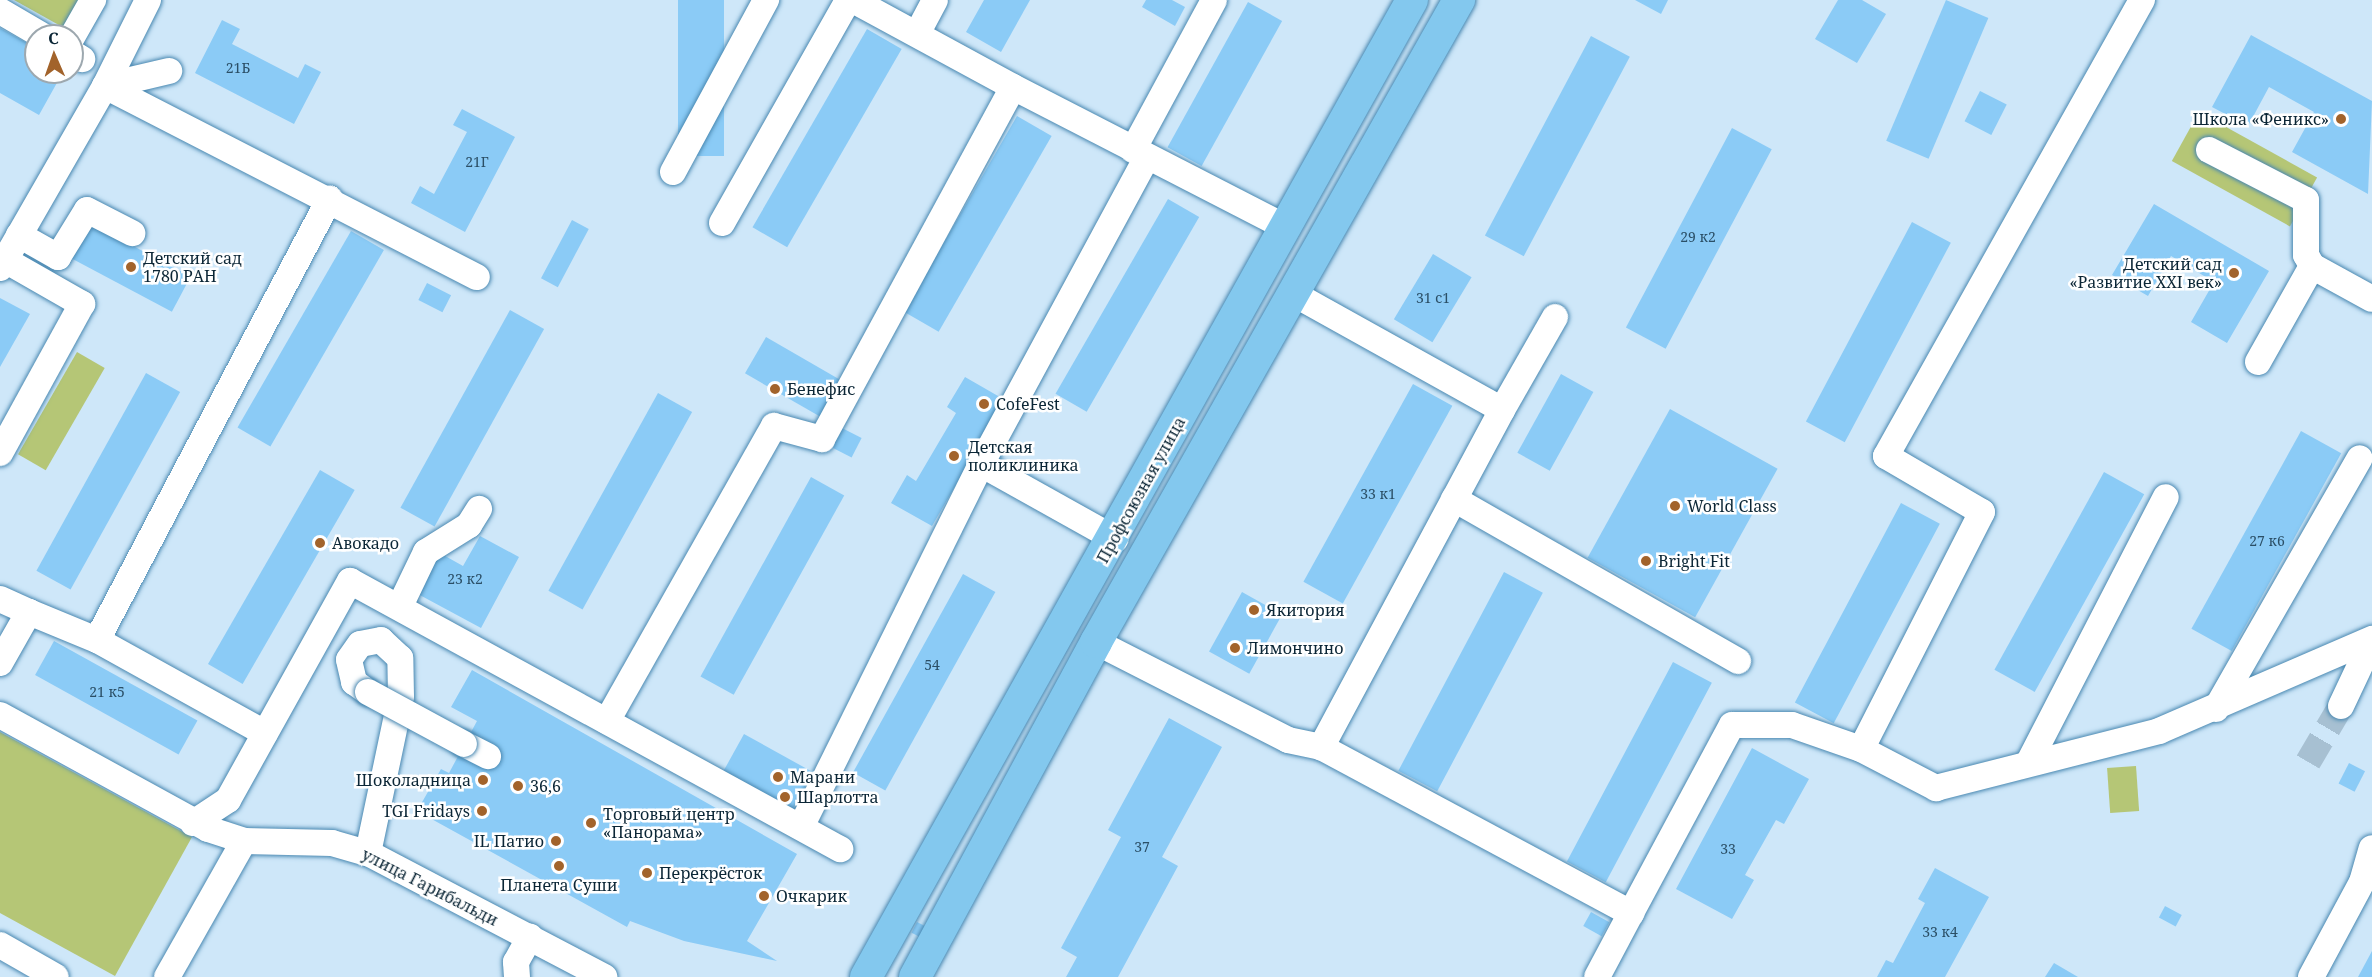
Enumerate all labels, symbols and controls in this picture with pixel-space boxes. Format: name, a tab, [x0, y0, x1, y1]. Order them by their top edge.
north arrow	[24, 24, 84, 84]
text: С	[48, 27, 59, 49]
house number: 21Б	[226, 60, 250, 76]
place label: Школа «Феникс»	[2192, 109, 2329, 129]
marker: Школа «Феникс»	[2334, 112, 2348, 126]
house number: 21Г	[465, 154, 489, 170]
house number: 29 к2	[1680, 229, 1716, 245]
place label: Детский сад 1780 РАН	[143, 248, 242, 286]
place label: Детский сад «Развитие XXI век»	[2069, 254, 2222, 292]
marker: Детский сад 1780 РАН	[124, 260, 138, 274]
marker: Детский сад «Развитие XXI век»	[2227, 266, 2241, 280]
house number: 31 с1	[1416, 290, 1450, 306]
place label: Бенефис	[787, 379, 855, 399]
marker: Бенефис	[768, 382, 782, 396]
place label: CofeFest	[996, 394, 1060, 414]
marker: CofeFest	[977, 397, 991, 411]
street label: Профсоюзная улица	[1093, 414, 1189, 566]
place label: Детская поликлиника	[968, 437, 1079, 475]
marker: Детская поликлиника	[945, 447, 963, 465]
house number: 33 к1	[1360, 486, 1396, 502]
place label: World Class	[1687, 496, 1777, 516]
marker: World Class	[1668, 499, 1682, 513]
place label: Авокадо	[332, 533, 399, 553]
house number: 27 к6	[2249, 533, 2285, 549]
marker: Авокадо	[313, 536, 327, 550]
place label: Bright Fit	[1658, 551, 1730, 571]
marker: Bright Fit	[1639, 554, 1653, 568]
house number: 23 к2	[447, 571, 483, 587]
place label: Якитория	[1266, 600, 1345, 620]
marker: Якитория	[1247, 603, 1261, 617]
place label: Лимончино	[1247, 638, 1344, 658]
marker: Лимончино	[1228, 641, 1242, 655]
house number: 54	[924, 657, 940, 673]
house number: 21 к5	[89, 684, 125, 700]
place label: Марани	[790, 767, 855, 787]
place label: Шоколадница	[356, 770, 471, 790]
marker: Марани	[771, 770, 785, 784]
marker: Шоколадница	[476, 773, 490, 787]
place label: 36,6	[530, 776, 561, 796]
marker: 36,6	[511, 779, 525, 793]
place label: Шарлотта	[797, 787, 879, 807]
marker: Шарлотта	[778, 790, 792, 804]
place label: TGI Fridays	[382, 801, 470, 821]
marker: TGI Fridays	[475, 804, 489, 818]
place label: Торговый центр «Панорама»	[603, 804, 735, 842]
marker: Торговый центр «Панорама»	[584, 816, 598, 830]
place label: IL Патио	[474, 831, 544, 851]
marker: IL Патио	[549, 834, 563, 848]
house number: 37	[1134, 839, 1150, 855]
house number: 33	[1720, 841, 1736, 857]
street label: улица Гарибальди	[359, 844, 501, 930]
marker: Планета Суши	[552, 859, 566, 873]
place label: Перекрёсток	[659, 863, 762, 883]
marker: Перекрёсток	[640, 866, 654, 880]
place label: Планета Суши	[500, 875, 618, 895]
place label: Очкарик	[776, 886, 847, 906]
marker: Очкарик	[757, 889, 771, 903]
house number: 33 к4	[1922, 924, 1958, 940]

